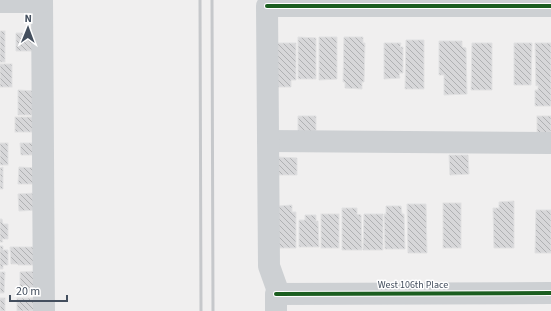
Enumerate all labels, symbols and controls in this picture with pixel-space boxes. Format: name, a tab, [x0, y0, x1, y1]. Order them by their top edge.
north arrow	[8, 8, 48, 48]
text: N	[24, 11, 32, 26]
scale bar	[10, 277, 67, 303]
street label: West 106th Place	[378, 278, 448, 292]
text: 20 m	[16, 283, 40, 300]

